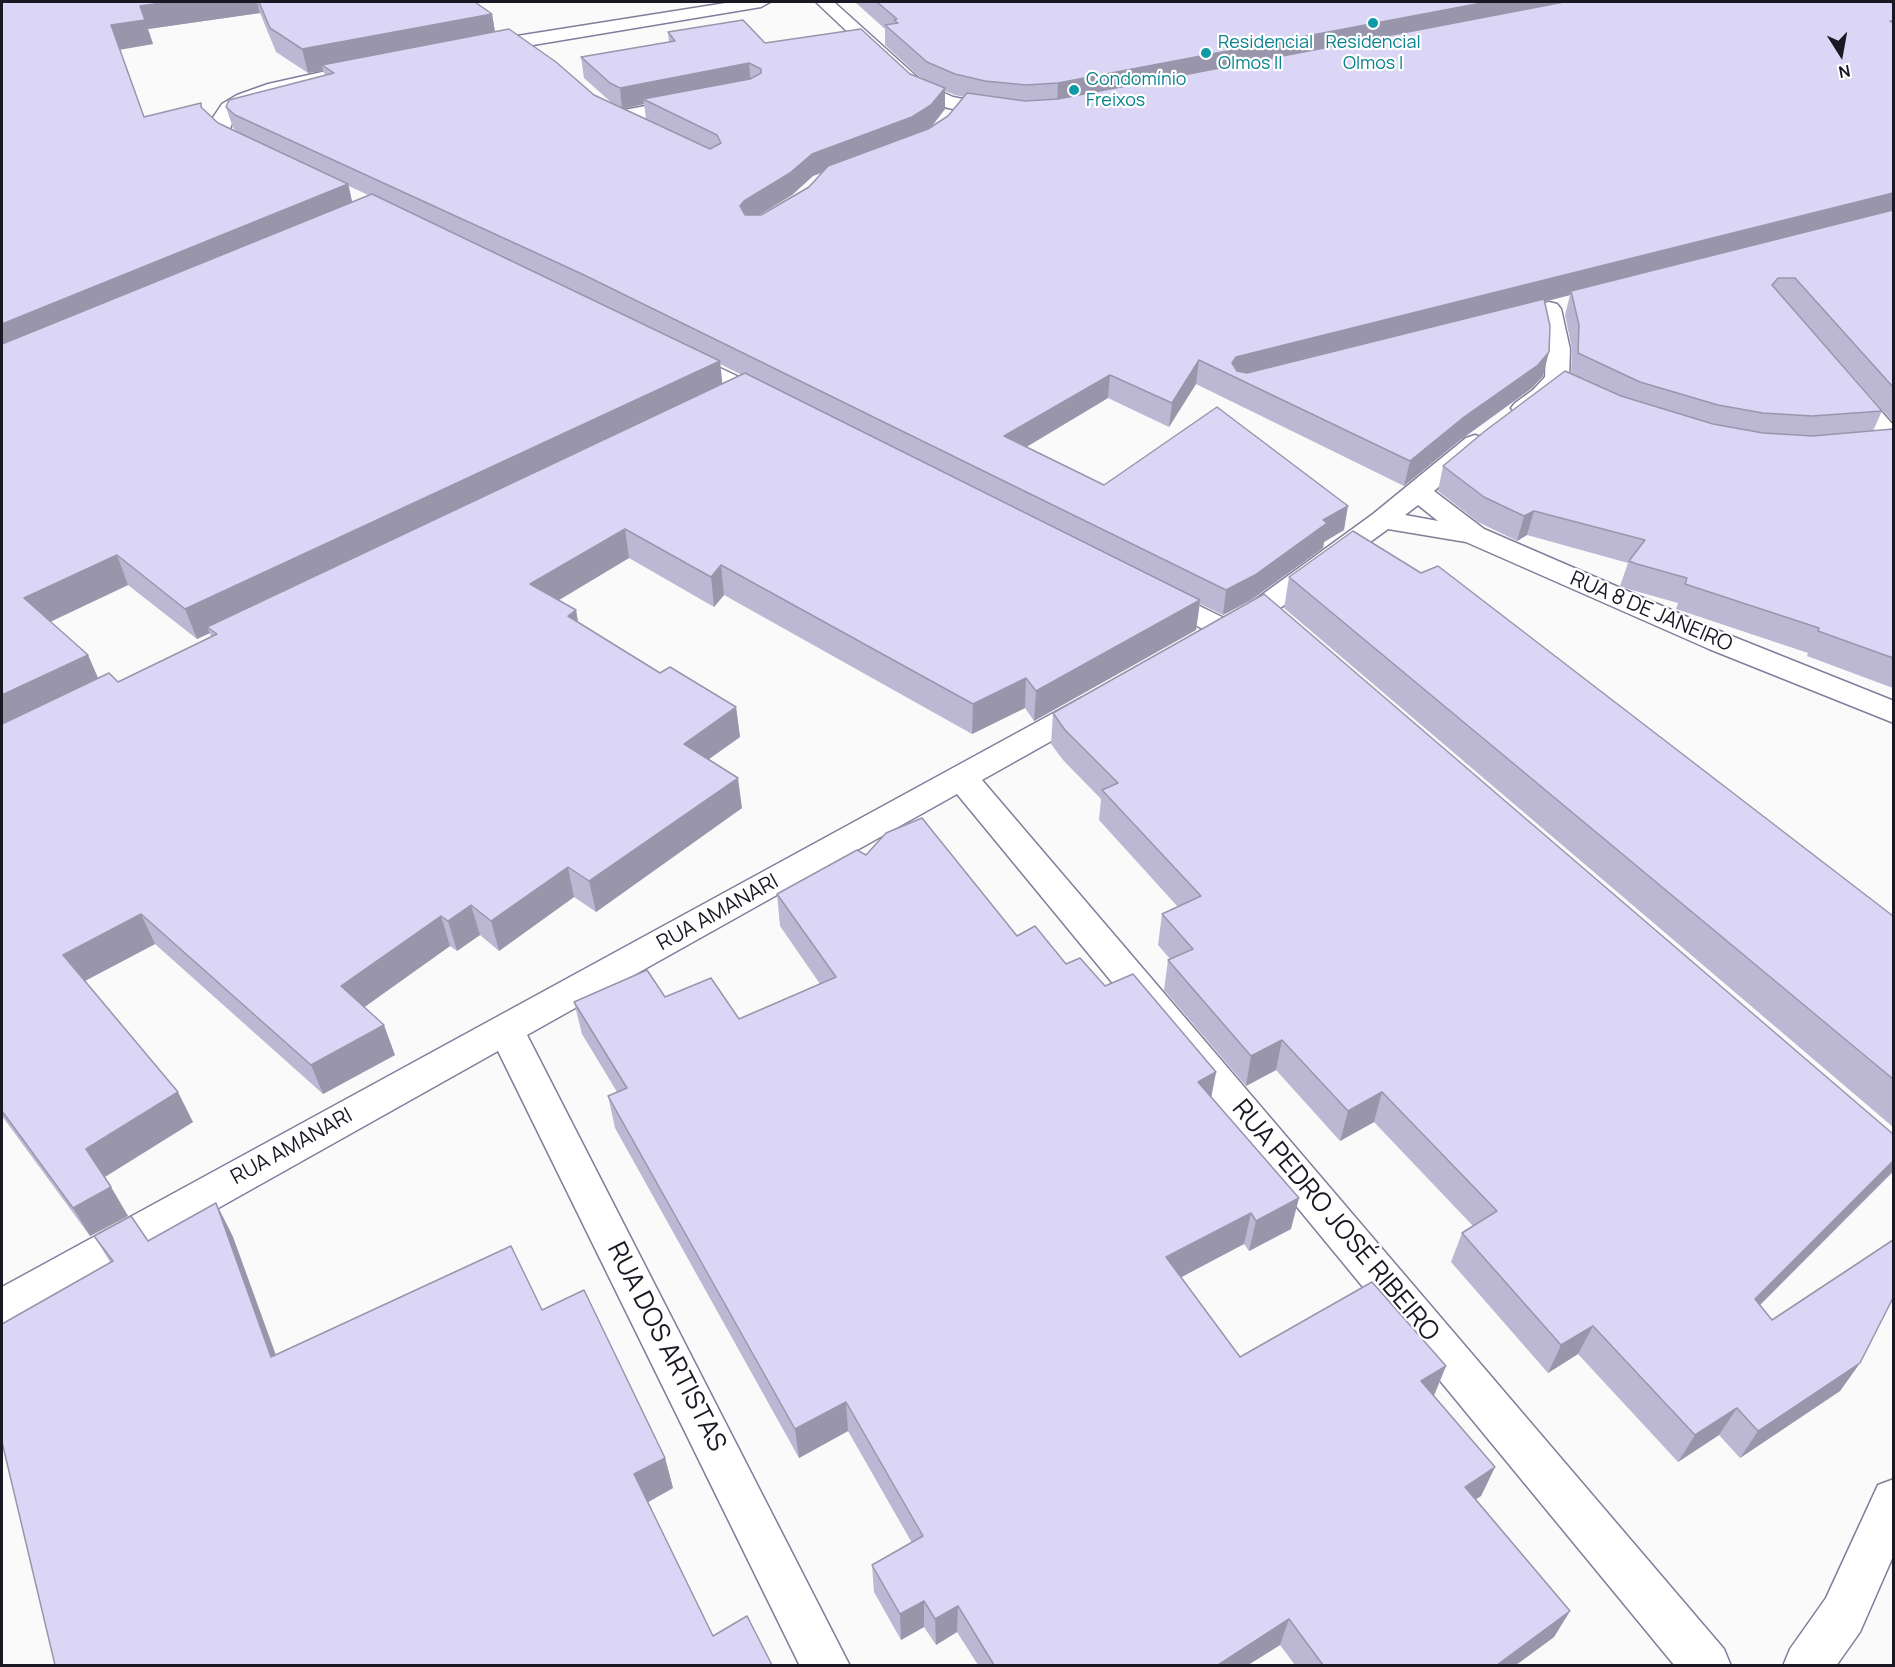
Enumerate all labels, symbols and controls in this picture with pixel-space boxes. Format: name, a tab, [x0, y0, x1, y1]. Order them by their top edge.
marker: Residencial Olmos I	[1366, 16, 1380, 30]
north arrow	[1811, 24, 1871, 84]
place label: Residencial Olmos II	[1218, 32, 1313, 74]
place label: Residencial Olmos I	[1325, 32, 1421, 74]
marker: Residencial Olmos II	[1199, 46, 1213, 60]
text: N	[1837, 60, 1852, 84]
place label: Condomínio Freixos	[1086, 69, 1186, 112]
marker: Condomínio Freixos	[1067, 83, 1081, 97]
street label: RUA 8 DE JANEIRO	[1566, 566, 1736, 658]
street label: RUA AMANARI	[653, 869, 783, 957]
street label: RUA PEDRO JOSÉ RIBEIRO	[1225, 1094, 1445, 1348]
street label: RUA AMANARI	[227, 1103, 357, 1191]
street label: RUA DOS ARTISTAS	[600, 1237, 732, 1457]

